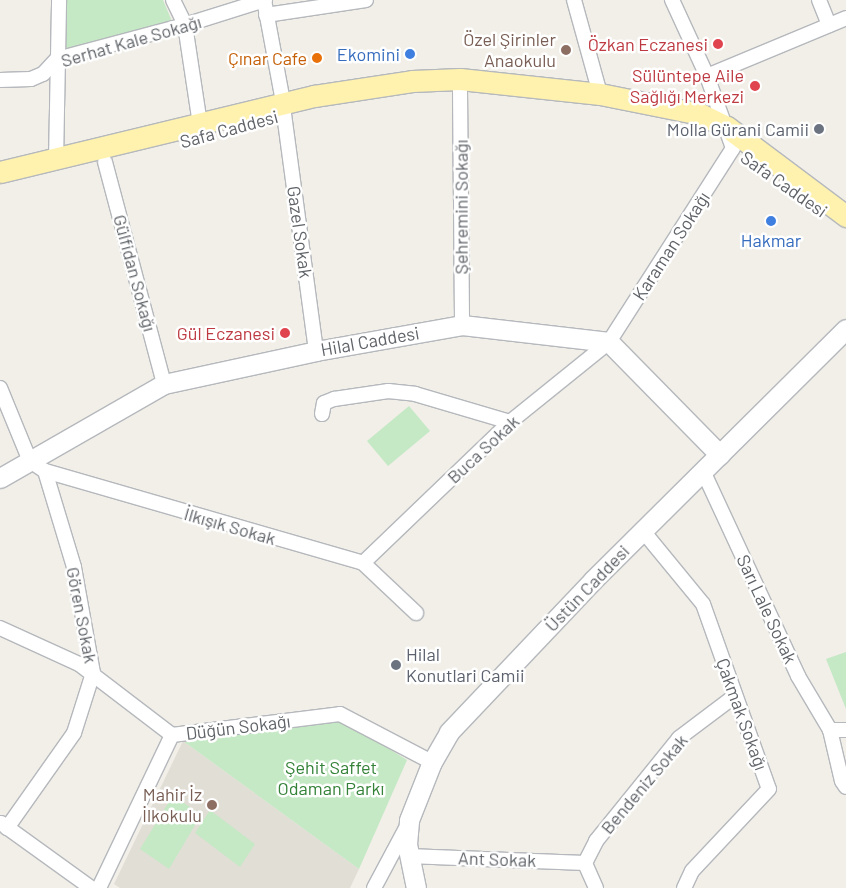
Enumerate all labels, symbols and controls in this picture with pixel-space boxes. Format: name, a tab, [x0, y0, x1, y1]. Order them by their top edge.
street label: Serhat Kale Sokağı	[58, 11, 204, 71]
place label: Özel Şirinler Anaokulu	[463, 29, 556, 72]
place label: Özkan Eczanesi	[588, 33, 708, 55]
marker: Özkan Eczanesi	[712, 38, 724, 50]
place label: Ekomini	[337, 43, 400, 65]
marker: Özel Şirinler Anaokulu	[560, 44, 572, 56]
place label: Çınar Cafe	[228, 47, 307, 69]
marker: Ekomini	[404, 48, 416, 60]
marker: Çınar Cafe	[311, 52, 323, 64]
place label: Sülüntepe Aile Sağlığı Merkezi	[630, 65, 744, 108]
marker: Sülüntepe Aile Sağlığı Merkezi	[748, 79, 762, 93]
street label: Safa Caddesi	[178, 106, 280, 152]
place label: Molla Gürani Camii	[667, 118, 809, 140]
marker: Molla Gürani Camii	[813, 123, 825, 135]
street label: Şehremini Sokağı	[450, 139, 472, 275]
street label: Safa Caddesi	[737, 146, 831, 222]
street label: Gazel Sokak	[283, 185, 317, 279]
street label: Karaman Sokağı	[628, 188, 714, 304]
street label: Gülfidan Sokağı	[109, 212, 161, 334]
marker: Hakmar	[765, 215, 777, 227]
place label: Hakmar	[741, 229, 801, 251]
place label: Gül Eczanesi	[177, 322, 275, 344]
street label: Hilal Caddesi	[319, 322, 421, 360]
marker: Gül Eczanesi	[279, 327, 291, 339]
street label: Buca Sokak	[443, 410, 523, 488]
street label: İlkışık Sokak	[182, 503, 278, 549]
street label: Üstün Caddesi	[540, 540, 634, 636]
street label: Sarı Lale Sokak	[732, 551, 802, 667]
street label: Gören Sokak	[62, 565, 102, 665]
place label: Hilal Konutlari Camii	[406, 644, 525, 686]
street label: Çakmak Sokağı	[712, 655, 772, 773]
marker: Hilal Konutlari Camii	[390, 659, 402, 671]
street label: Düğün Sokağı	[185, 710, 291, 744]
street label: Bendeniz Sokak	[596, 730, 692, 838]
park label: Şehit Saffet Odaman Parkı	[278, 757, 384, 800]
place label: Mahir İz İlkokulu	[142, 784, 202, 826]
marker: Mahir İz İlkokulu	[206, 799, 218, 811]
street label: Ant Sokak	[458, 847, 536, 871]

